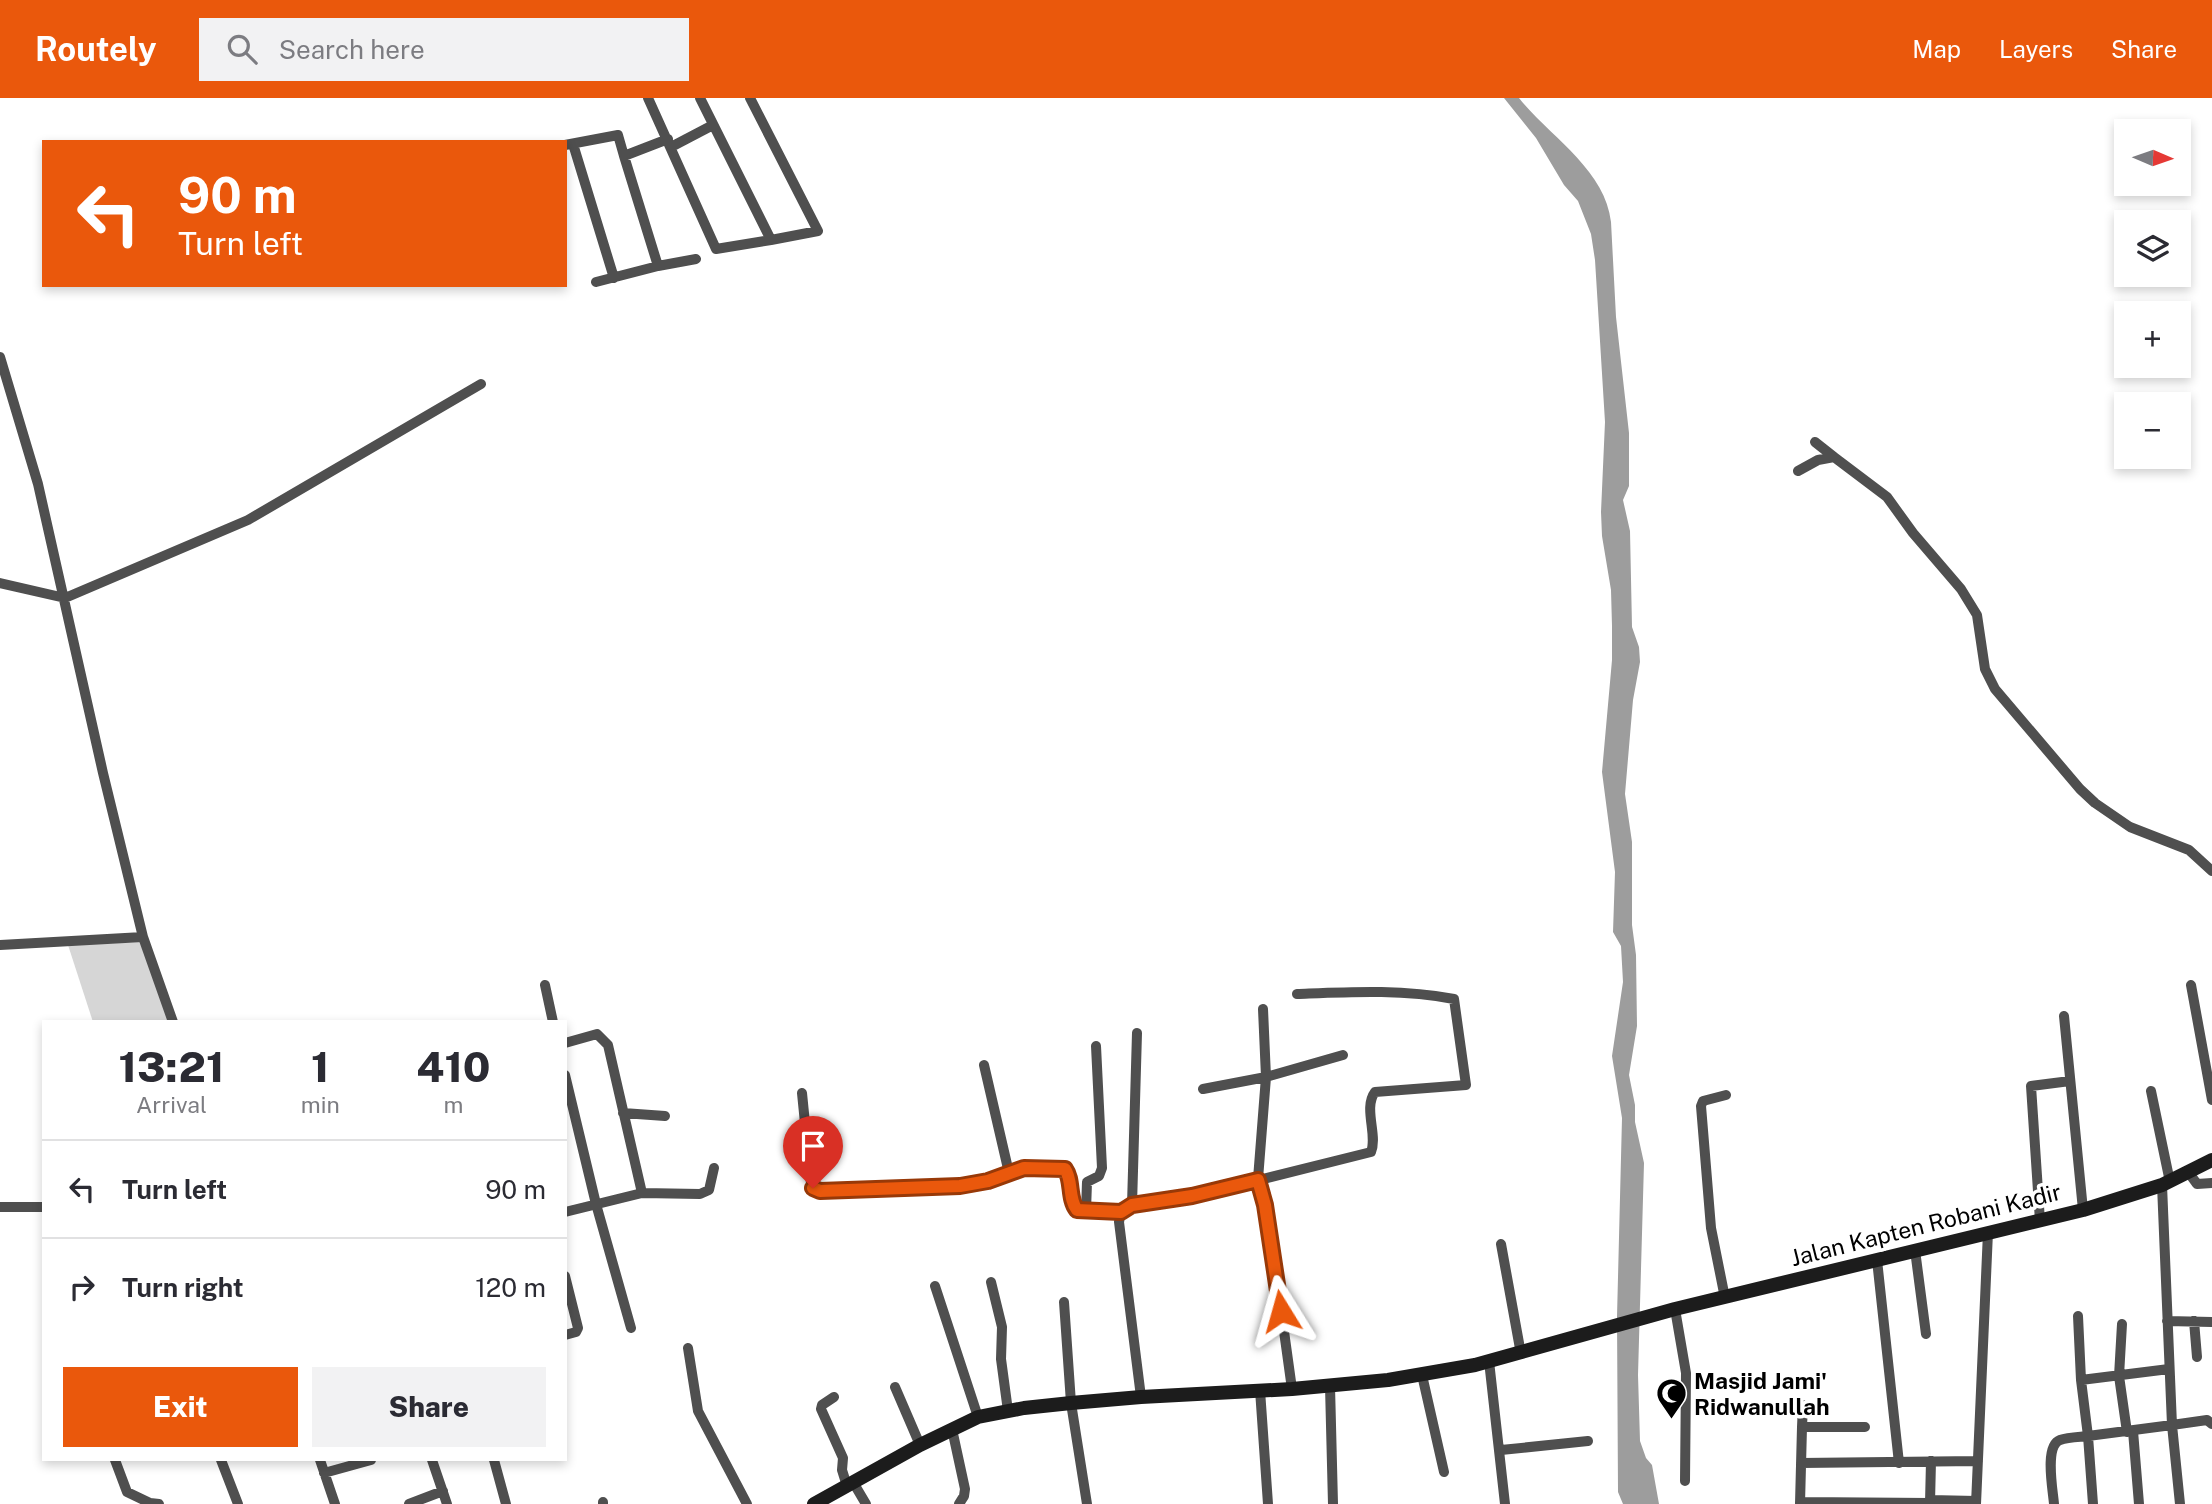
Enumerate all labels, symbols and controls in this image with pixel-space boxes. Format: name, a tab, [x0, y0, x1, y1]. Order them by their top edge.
search box	[199, 18, 689, 81]
text: Routely	[35, 30, 157, 68]
icon: search	[223, 30, 261, 68]
text: Search here	[279, 34, 425, 65]
text: Map	[1912, 35, 1961, 63]
text: Layers	[1999, 35, 2073, 63]
text: Share	[2111, 35, 2177, 63]
north arrow	[2114, 119, 2191, 196]
map controls	[2114, 119, 2191, 469]
text: 90 m	[178, 166, 297, 224]
icon: left	[63, 168, 154, 259]
button: layers	[2114, 210, 2191, 287]
text: Turn left	[178, 225, 303, 262]
button: +	[2114, 301, 2191, 378]
button: −	[2114, 392, 2191, 469]
text: 13:21	[118, 1042, 224, 1091]
text: 1	[311, 1042, 329, 1091]
text: 410	[416, 1042, 490, 1091]
text: Arrival	[136, 1091, 207, 1118]
text: min	[301, 1091, 340, 1118]
text: m	[443, 1091, 463, 1118]
pin	[783, 1116, 843, 1188]
icon: arrive	[794, 1127, 832, 1165]
icon: left	[63, 1170, 101, 1208]
text: Turn left	[122, 1174, 227, 1205]
text: 90 m	[485, 1174, 546, 1205]
street label: Jalan Kapten Robani Kadir	[1788, 1178, 2064, 1271]
icon: right	[63, 1268, 101, 1306]
text: Turn right	[122, 1272, 244, 1303]
text: 120 m	[475, 1272, 546, 1303]
position arrow	[1244, 1274, 1318, 1348]
button: Exit	[63, 1367, 298, 1447]
button: Share	[312, 1367, 546, 1447]
place label: Masjid Jami' Ridwanullah	[1694, 1367, 1830, 1420]
mosque icon: Masjid Jami' Ridwanullah	[1654, 1377, 1688, 1421]

